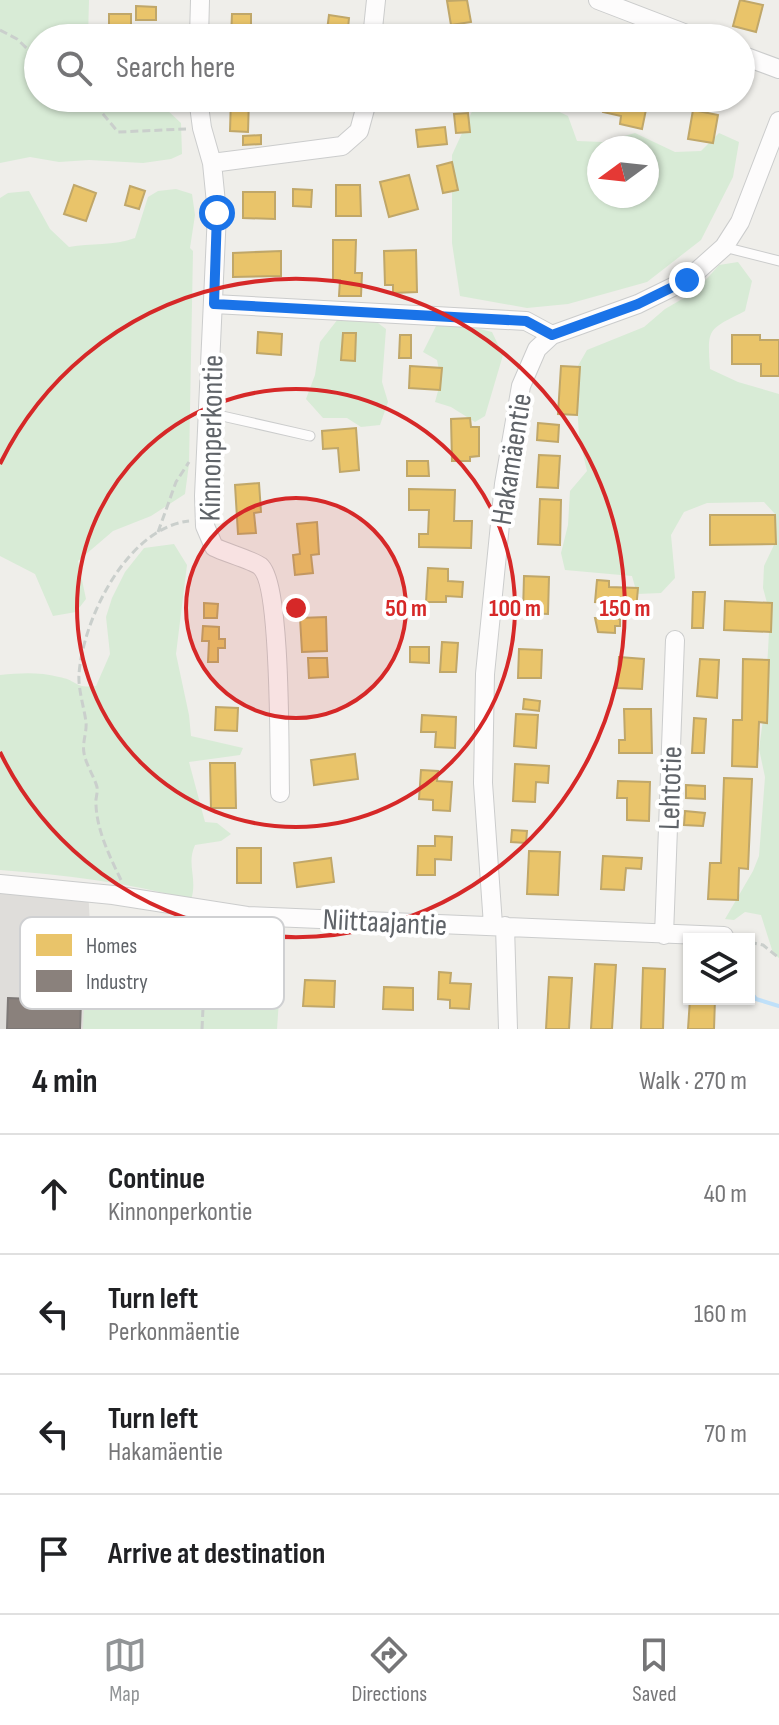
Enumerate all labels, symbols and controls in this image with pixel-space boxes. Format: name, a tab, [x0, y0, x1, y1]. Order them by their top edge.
search box	[24, 24, 755, 112]
icon: search	[52, 46, 96, 90]
text: Search here	[116, 50, 235, 86]
north arrow	[587, 136, 659, 208]
route start	[199, 195, 235, 231]
route end	[669, 262, 705, 298]
street label: Kinnonperkontie	[193, 354, 231, 522]
street label: Hakamäentie	[484, 391, 540, 527]
centre of rings	[282, 594, 310, 622]
text: 50 m	[385, 594, 427, 623]
text: 100 m	[489, 594, 541, 623]
text: 150 m	[599, 594, 651, 623]
street label: Lehtotie	[652, 745, 690, 831]
street label: Niittaajantie	[322, 902, 448, 944]
legend	[20, 917, 284, 1009]
text: Homes	[86, 933, 137, 960]
map controls	[683, 933, 755, 1005]
button: layers	[683, 933, 755, 1005]
text: Industry	[86, 969, 148, 996]
text: 4 min	[32, 1061, 98, 1102]
text: Walk · 270 m	[639, 1066, 747, 1097]
text: Continue	[108, 1161, 205, 1197]
icon: ahead	[32, 1172, 76, 1216]
text: 40 m	[704, 1179, 747, 1210]
text: Kinnonperkontie	[108, 1197, 252, 1228]
text: Turn left	[108, 1281, 198, 1317]
icon: left	[32, 1292, 76, 1336]
text: 160 m	[694, 1299, 747, 1330]
text: Perkonmäentie	[108, 1317, 240, 1348]
text: Turn left	[108, 1401, 198, 1437]
icon: left	[32, 1412, 76, 1456]
text: 70 m	[704, 1419, 747, 1450]
text: Hakamäentie	[108, 1437, 223, 1468]
icon: arrive	[32, 1532, 76, 1576]
text: Arrive at destination	[108, 1536, 325, 1572]
tab: Map	[103, 1633, 147, 1708]
tab: Directions	[352, 1633, 427, 1708]
tab: Saved	[632, 1633, 676, 1708]

